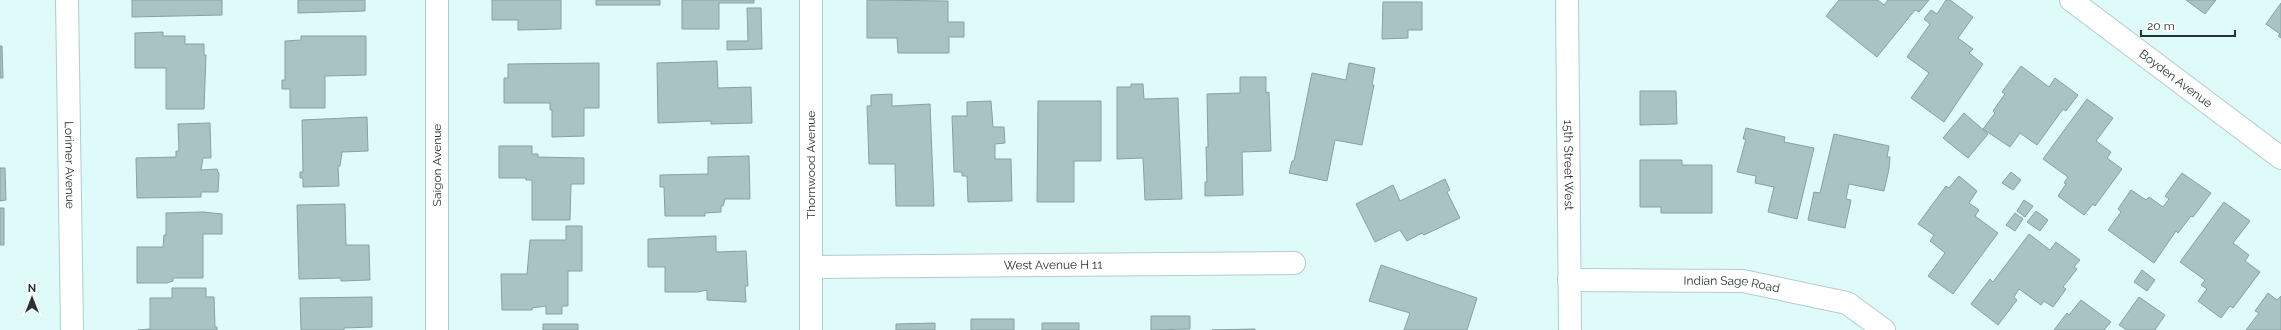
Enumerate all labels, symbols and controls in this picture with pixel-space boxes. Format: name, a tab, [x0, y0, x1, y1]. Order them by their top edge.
scale bar	[2141, 12, 2235, 38]
text: 20 m	[2147, 19, 2175, 33]
street label: Boyden Avenue	[2136, 47, 2215, 111]
street label: Thornwood Avenue	[804, 111, 818, 219]
street label: 15th Street West	[1561, 120, 1576, 210]
street label: Lorimer Avenue	[62, 121, 77, 209]
street label: Saigon Avenue	[430, 124, 444, 206]
street label: West Avenue H 11	[1004, 258, 1102, 272]
street label: Indian Sage Road	[1684, 274, 1781, 296]
north arrow	[12, 278, 52, 318]
text: N	[28, 282, 36, 295]

